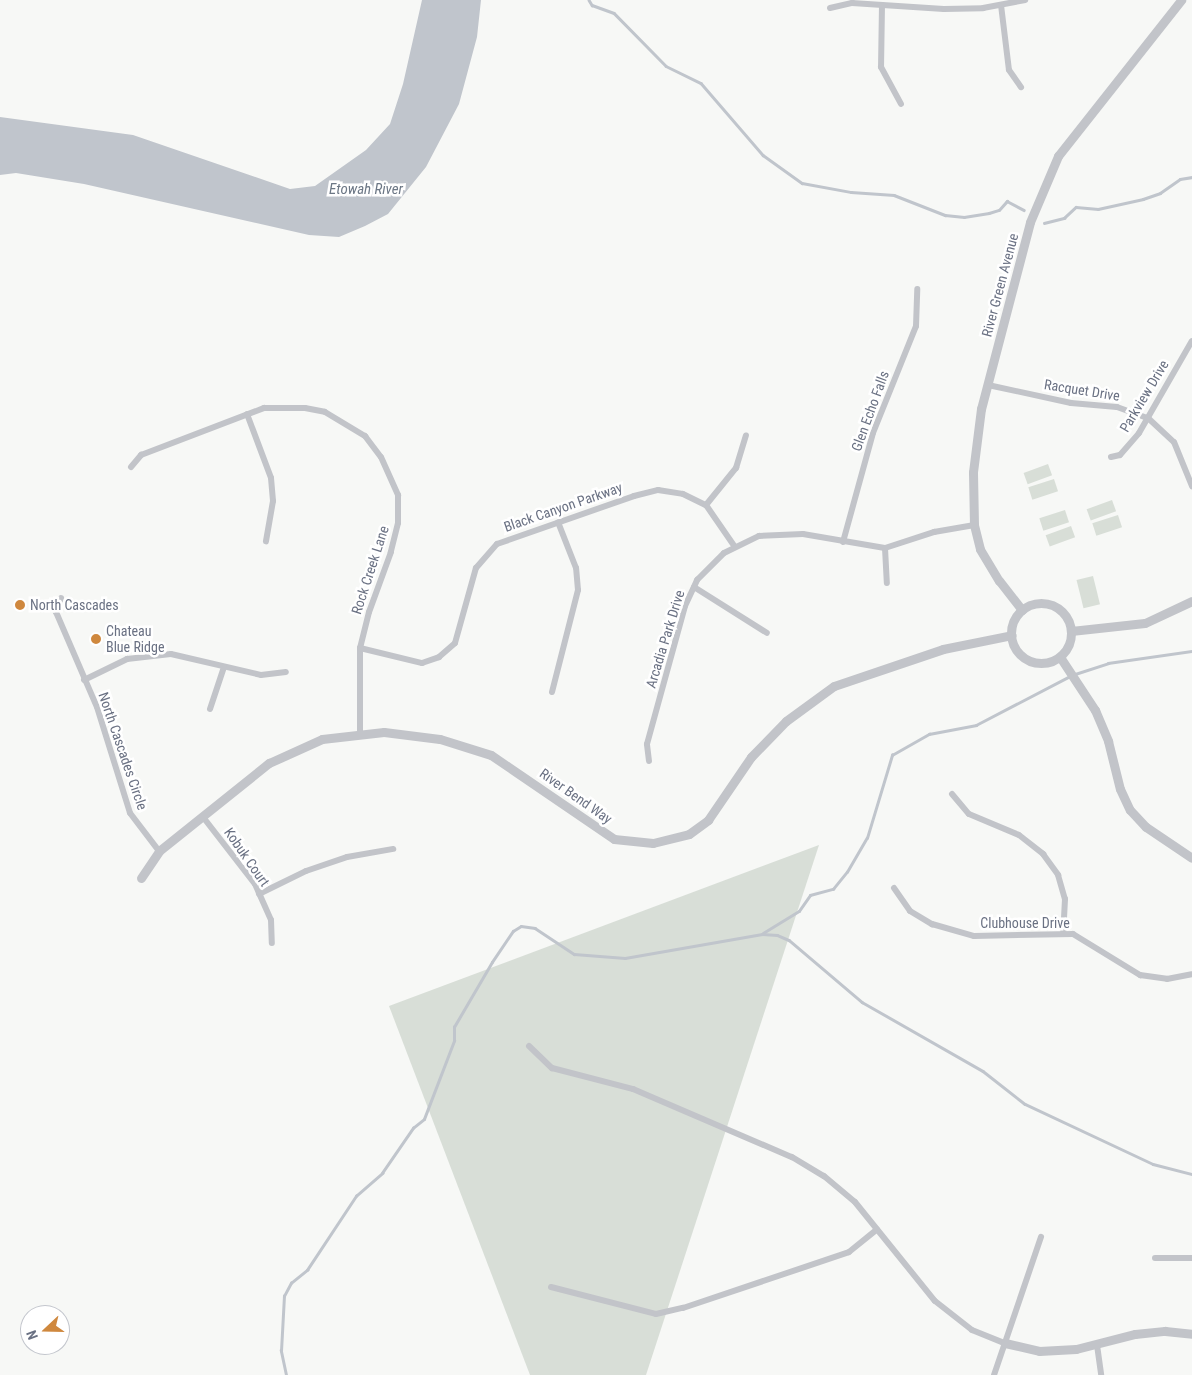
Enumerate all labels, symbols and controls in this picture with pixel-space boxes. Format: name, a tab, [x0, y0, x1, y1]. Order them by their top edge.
water label: Etowah River	[329, 181, 403, 199]
street label: River Green Avenue	[978, 231, 1022, 339]
street label: Parkview Drive	[1116, 357, 1172, 435]
street label: Glen Echo Falls	[848, 368, 892, 454]
street label: Racquet Drive	[1043, 376, 1121, 404]
street label: Black Canyon Parkway	[502, 479, 624, 535]
street label: Rock Creek Lane	[348, 524, 392, 616]
street label: Arcadia Park Drive	[642, 588, 688, 690]
place label: North Cascades	[30, 597, 119, 613]
marker: North Cascades	[14, 599, 26, 611]
place label: Chateau Blue Ridge	[106, 623, 164, 656]
marker: Chateau Blue Ridge	[90, 633, 102, 645]
street label: North Cascades Circle	[95, 690, 151, 812]
street label: River Bend Way	[537, 765, 615, 827]
street label: Kobuk Court	[221, 824, 273, 890]
street label: Clubhouse Drive	[980, 915, 1070, 931]
north arrow	[20, 1305, 70, 1355]
text: N	[23, 1328, 41, 1342]

